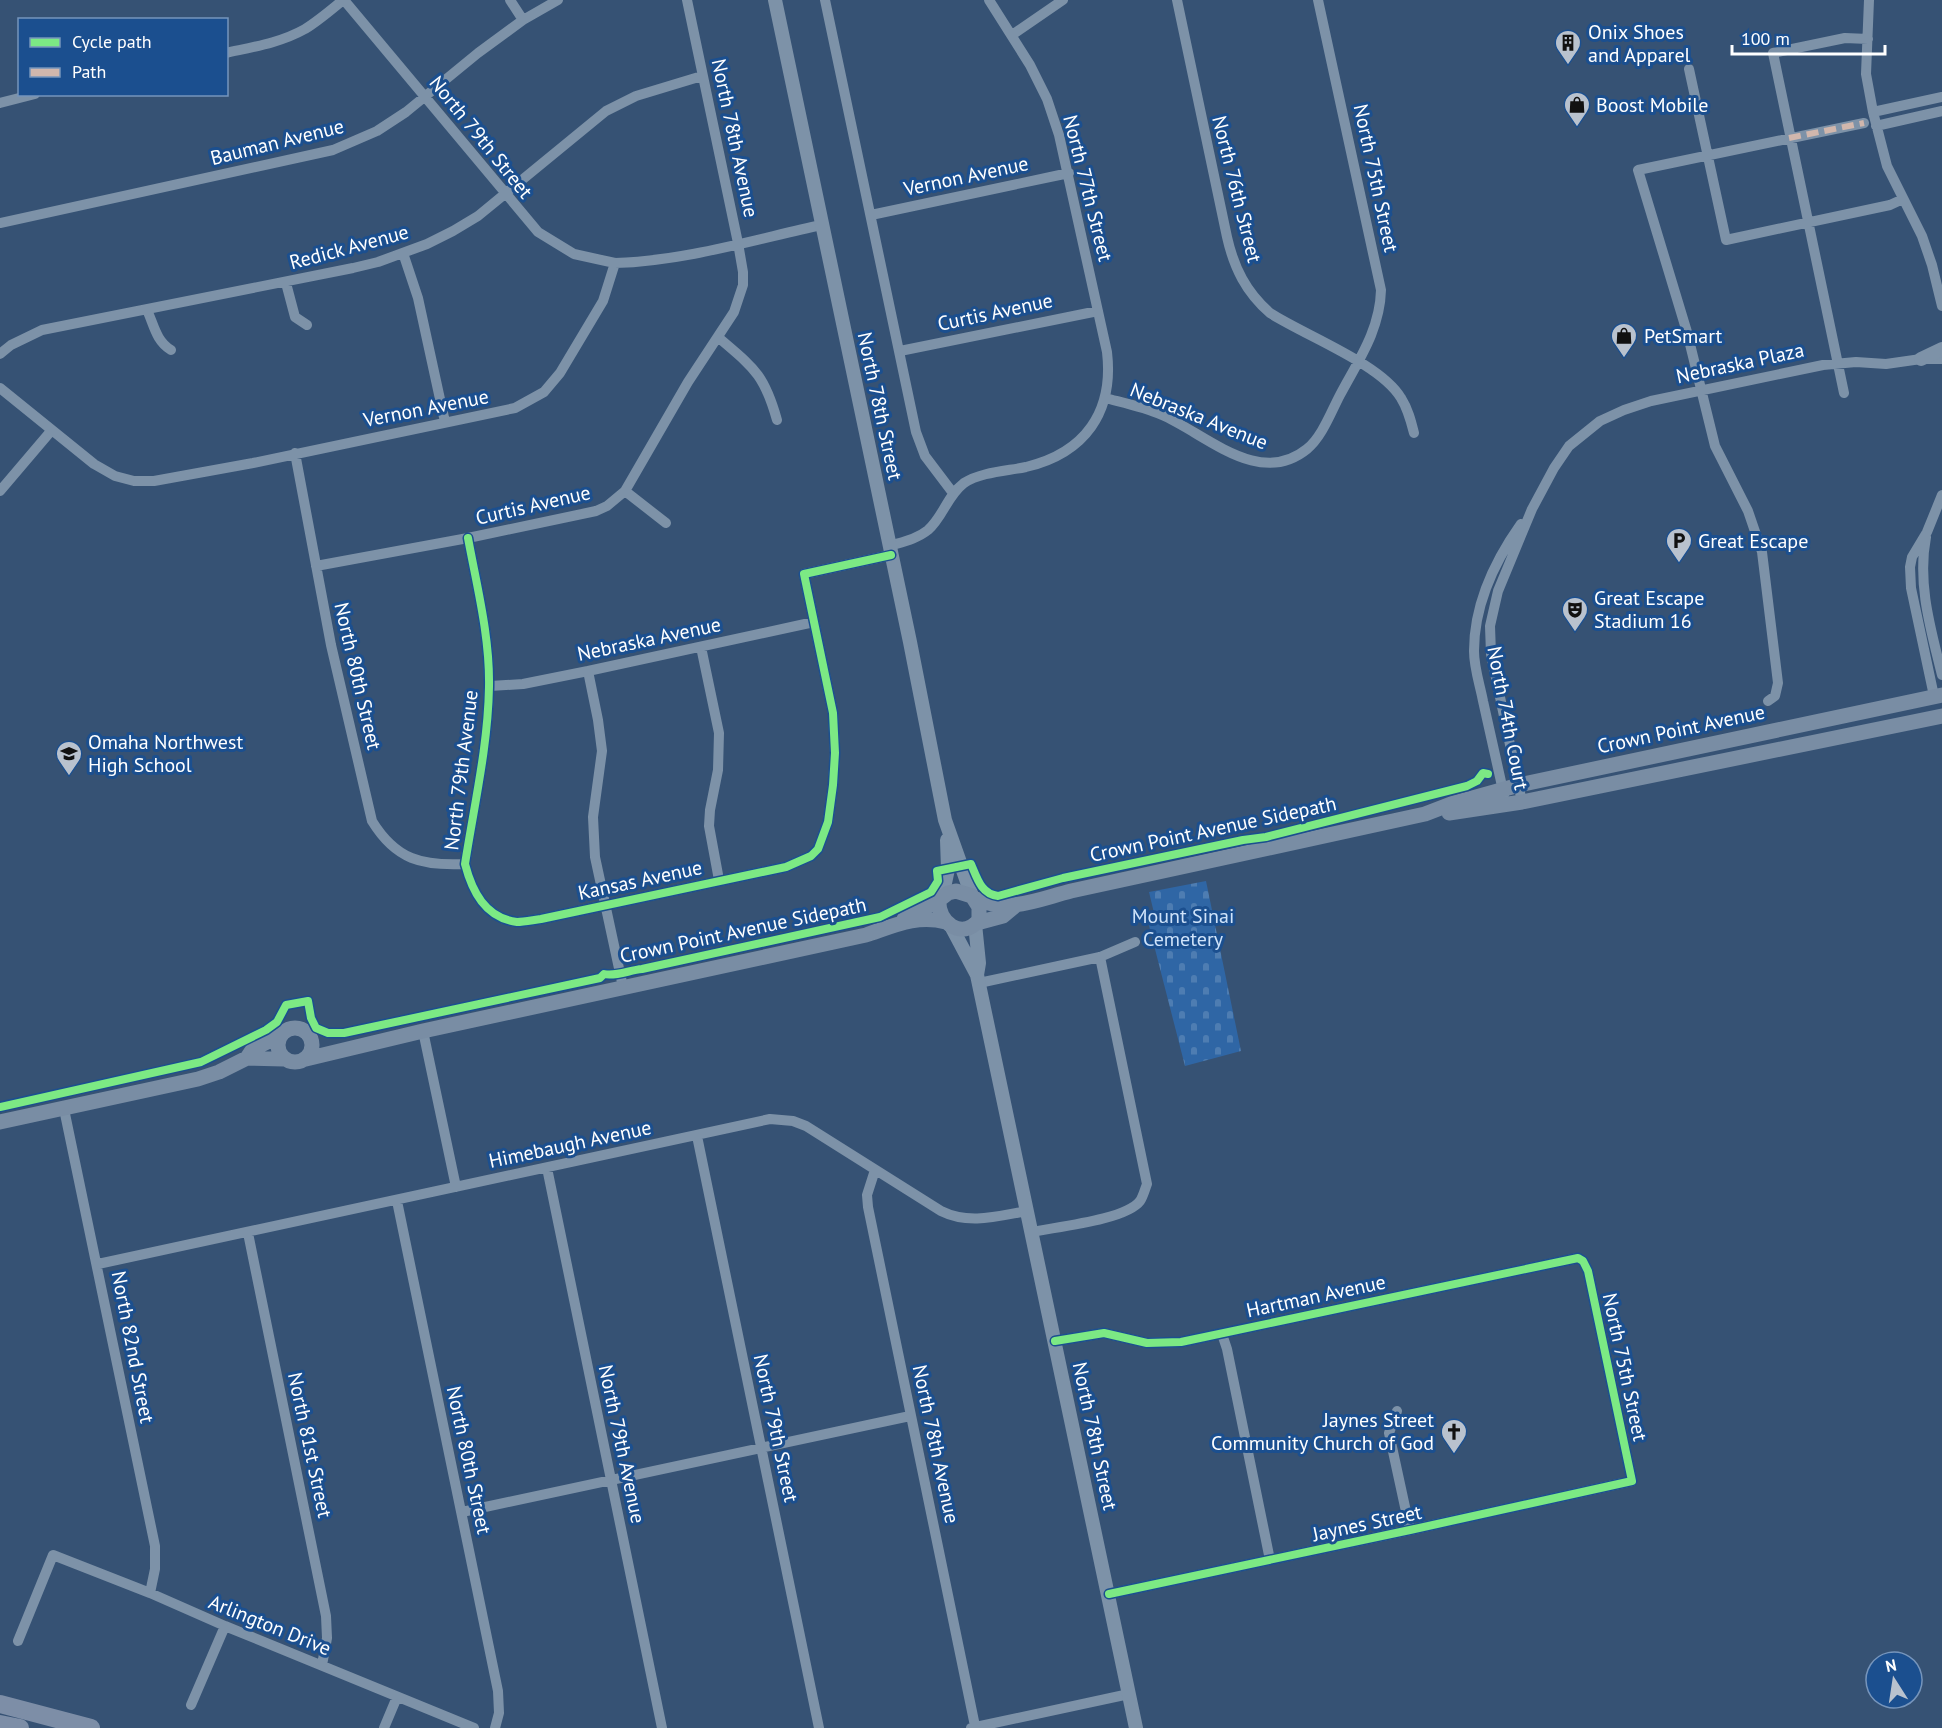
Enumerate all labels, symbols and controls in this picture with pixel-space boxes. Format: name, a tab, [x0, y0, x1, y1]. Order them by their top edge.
legend	[18, 18, 228, 96]
scale bar	[1732, 18, 1885, 56]
place label: Onix Shoes and Apparel	[1588, 19, 1691, 68]
text: 100 m	[1741, 27, 1790, 50]
building icon: Onix Shoes and Apparel	[1553, 28, 1583, 66]
text: Cycle path	[72, 30, 152, 53]
street label: North 78th Avenue	[706, 56, 764, 220]
text: Path	[72, 60, 106, 83]
street label: North 79th Street	[424, 70, 539, 204]
shop icon: Boost Mobile	[1562, 90, 1592, 128]
place label: Boost Mobile	[1596, 92, 1708, 118]
street label: North 75th Street	[1348, 102, 1404, 255]
street label: North 77th Street	[1057, 112, 1119, 264]
street label: Bauman Avenue	[208, 113, 346, 171]
street label: North 76th Street	[1206, 113, 1268, 265]
street label: Vernon Avenue	[900, 150, 1031, 202]
street label: Redick Avenue	[287, 219, 411, 275]
street label: Curtis Avenue	[935, 287, 1055, 337]
shop icon: PetSmart	[1609, 321, 1639, 359]
place label: PetSmart	[1644, 323, 1723, 349]
street label: North 78th Street	[852, 330, 908, 483]
street label: Nebraska Plaza	[1674, 337, 1806, 389]
street label: Nebraska Avenue	[1126, 377, 1272, 455]
street label: Vernon Avenue	[360, 383, 491, 433]
street label: Curtis Avenue	[473, 479, 593, 531]
parking icon: Great Escape	[1664, 526, 1694, 564]
place label: Great Escape	[1698, 528, 1808, 554]
place label: Great Escape Stadium 16	[1594, 585, 1704, 634]
theatre icon: Great Escape Stadium 16	[1560, 595, 1590, 633]
street label: North 80th Street	[328, 600, 388, 752]
street label: Nebraska Avenue	[575, 611, 723, 667]
street label: North 74th Court	[1481, 644, 1535, 792]
street label: North 79th Avenue	[438, 688, 484, 852]
street label: Crown Point Avenue	[1595, 699, 1767, 759]
place label: Omaha Northwest High School	[88, 729, 243, 778]
school or university icon: Omaha Northwest High School	[54, 739, 84, 777]
street label: Crown Point Avenue Sidepath	[1087, 790, 1339, 868]
street label: Kansas Avenue	[575, 854, 705, 906]
street label: Crown Point Avenue Sidepath	[617, 891, 869, 969]
park label: Mount Sinai Cemetery	[1132, 903, 1234, 952]
street label: Himebaugh Avenue	[486, 1114, 654, 1174]
street label: North 82nd Street	[105, 1269, 161, 1426]
street label: Hartman Avenue	[1244, 1269, 1388, 1323]
street label: North 75th Street	[1597, 1291, 1653, 1444]
street label: North 79th Street	[748, 1352, 804, 1505]
street label: North 78th Street	[1067, 1360, 1123, 1513]
street label: North 79th Avenue	[593, 1362, 651, 1526]
street label: North 78th Avenue	[907, 1362, 965, 1526]
street label: North 81st Street	[282, 1370, 338, 1520]
street label: North 80th Street	[441, 1384, 497, 1537]
place label: Jaynes Street Community Church of God	[1211, 1407, 1434, 1456]
church icon: Jaynes Street Community Church of God	[1439, 1417, 1469, 1455]
street label: Jaynes Street	[1309, 1499, 1424, 1547]
street label: Arlington Drive	[205, 1589, 335, 1661]
north arrow	[1864, 1650, 1924, 1710]
text: N	[1884, 1654, 1898, 1676]

